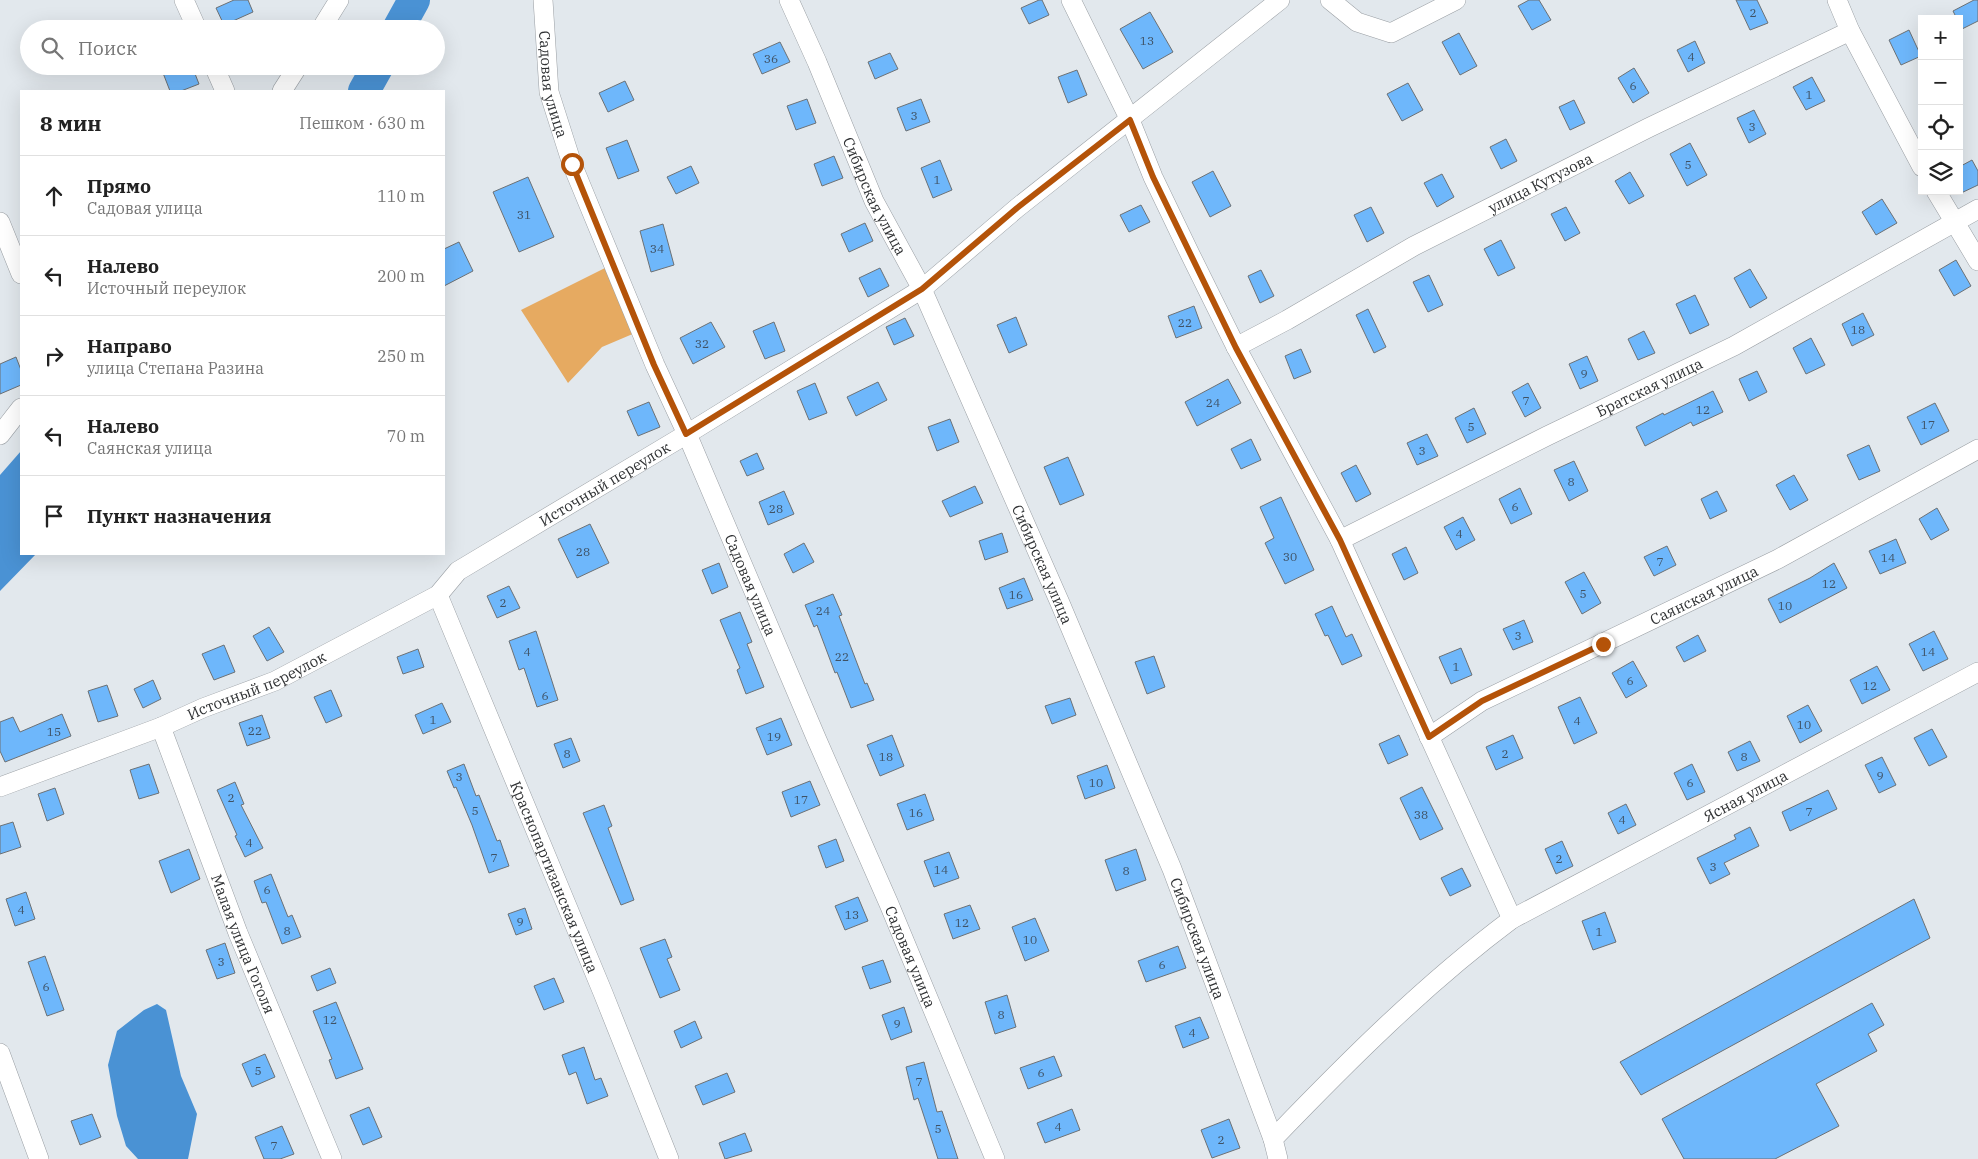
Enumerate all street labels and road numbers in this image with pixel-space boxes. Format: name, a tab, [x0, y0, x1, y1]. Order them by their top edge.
street label: Садовая улица	[536, 30, 572, 140]
street label: Сибирская улица	[839, 134, 911, 258]
street label: улица Кутузова	[1485, 148, 1596, 217]
street label: Братская улица	[1593, 353, 1705, 421]
street label: Источный переулок	[535, 437, 674, 530]
street label: Сибирская улица	[1008, 502, 1077, 627]
street label: Садовая улица	[721, 531, 781, 638]
street label: Саянская улица	[1647, 561, 1761, 629]
street label: Источный переулок	[184, 646, 329, 723]
street label: Ясная улица	[1700, 765, 1791, 825]
street label: Краснопартизанская улица	[507, 778, 603, 975]
street label: Малая улица Гоголя	[207, 871, 280, 1016]
street label: Сибирская улица	[1167, 875, 1229, 1002]
street label: Садовая улица	[881, 903, 941, 1011]

